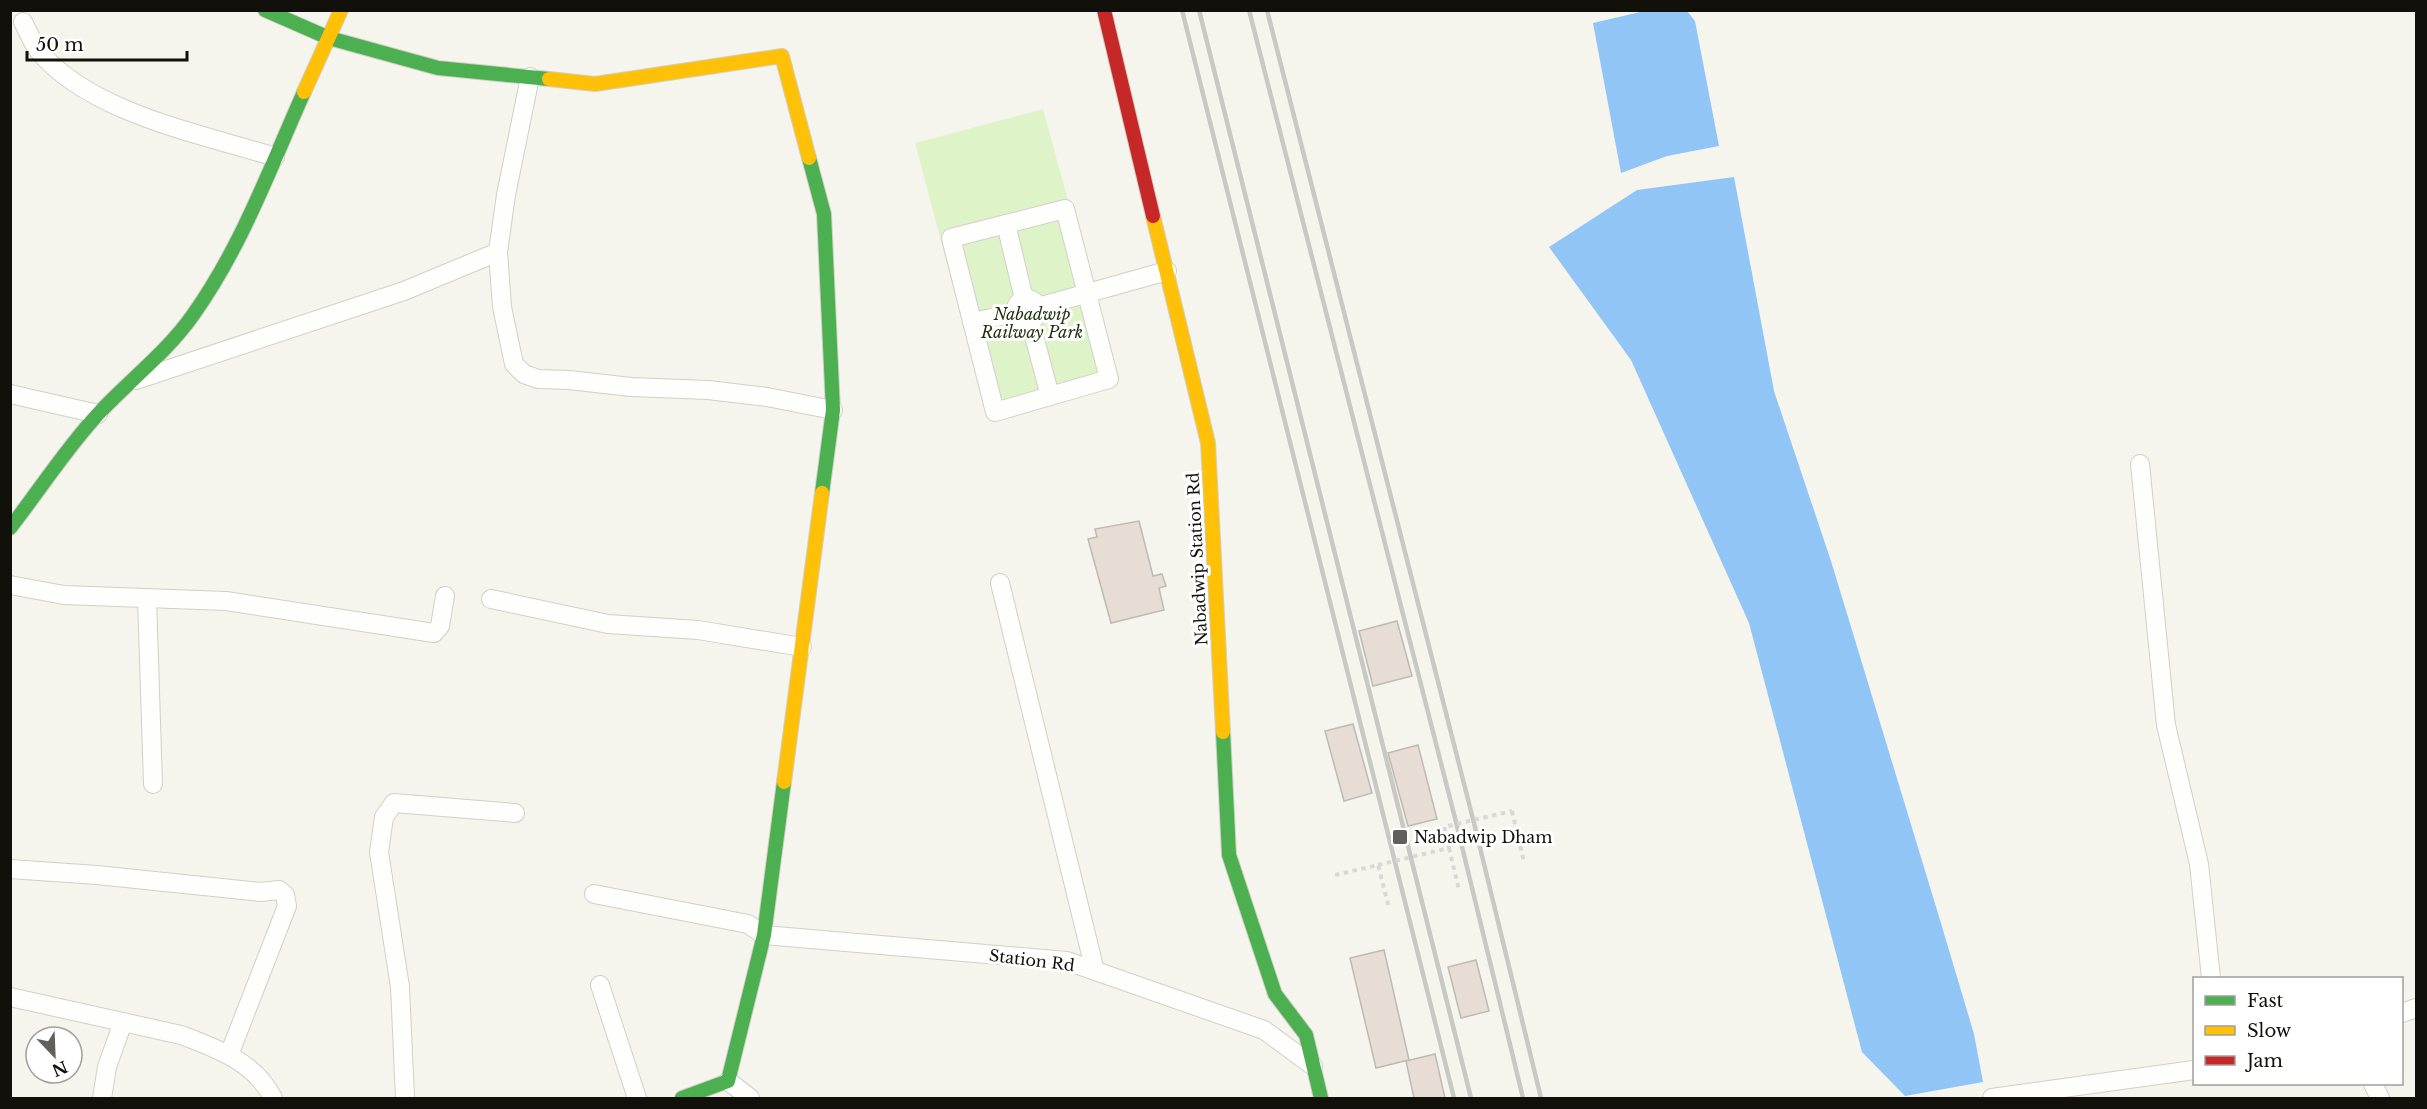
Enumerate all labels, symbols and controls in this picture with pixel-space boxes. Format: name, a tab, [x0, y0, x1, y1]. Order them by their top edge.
scale bar	[27, 24, 188, 62]
text: 50 m	[36, 34, 84, 56]
park label: Nabadwip Railway Park	[980, 304, 1083, 342]
street label: Nabadwip Station Rd	[1182, 472, 1212, 646]
place label: Nabadwip Dham	[1414, 827, 1552, 847]
marker: Nabadwip Dham	[1391, 828, 1409, 846]
street label: Station Rd	[988, 945, 1076, 975]
legend	[2193, 977, 2403, 1085]
text: Fast	[2247, 990, 2284, 1012]
text: Slow	[2247, 1020, 2292, 1042]
north arrow	[24, 1025, 84, 1085]
text: Jam	[2245, 1050, 2283, 1072]
text: N	[49, 1057, 71, 1081]

